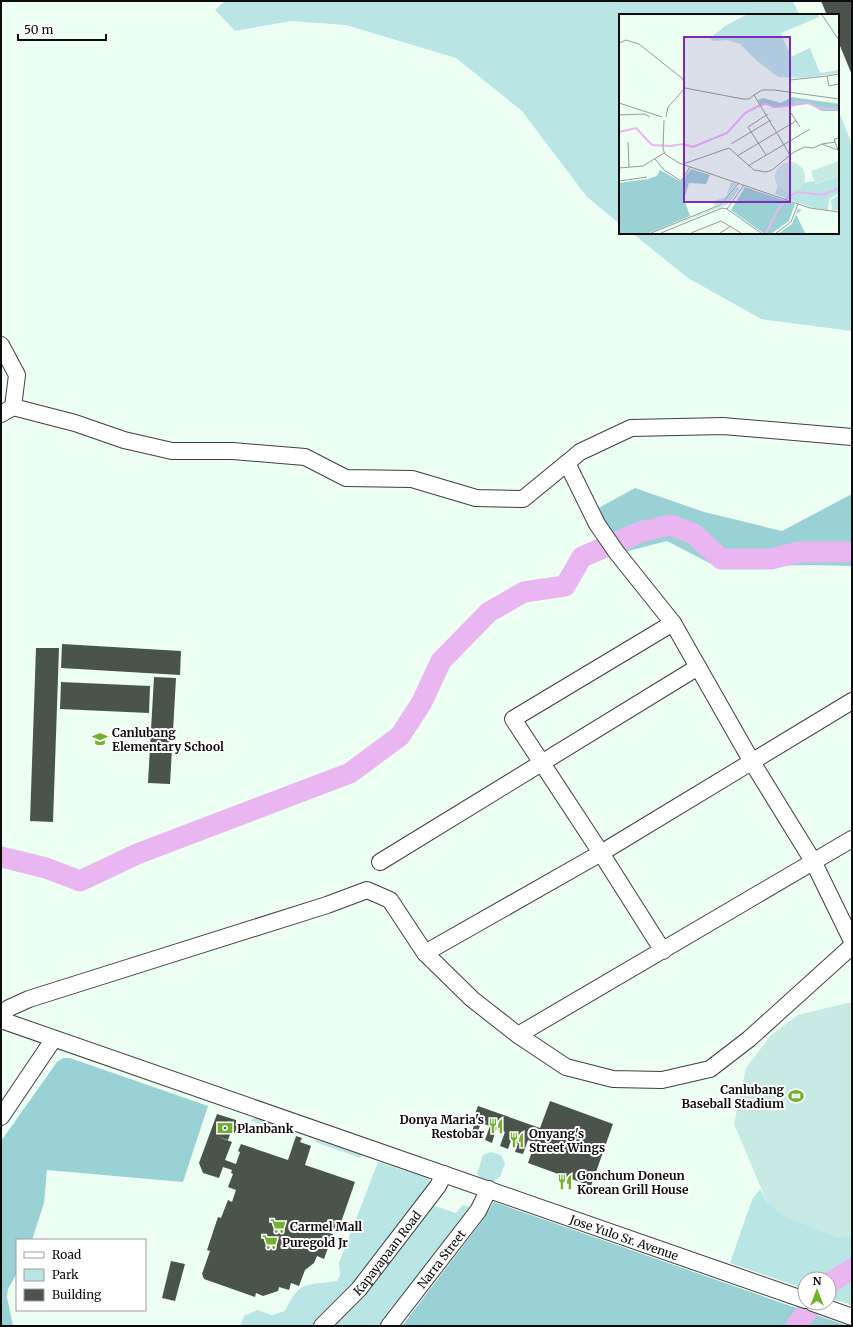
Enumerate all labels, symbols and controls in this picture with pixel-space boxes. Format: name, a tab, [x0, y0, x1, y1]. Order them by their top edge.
inset map	[619, 14, 839, 234]
scale bar	[18, 16, 106, 42]
text: 50 m	[24, 22, 53, 37]
place label: Canlubang Elementary School	[112, 725, 224, 754]
school or university icon: Canlubang Elementary School	[91, 730, 109, 748]
place label: Canlubang Baseball Stadium	[681, 1082, 784, 1111]
sports icon: Canlubang Baseball Stadium	[787, 1087, 805, 1105]
place label: Donya Maria's Restobar	[399, 1112, 484, 1141]
restaurant icon: Donya Maria's Restobar	[487, 1117, 505, 1135]
bank icon: Planbank	[216, 1119, 234, 1137]
place label: Planbank	[237, 1121, 294, 1136]
place label: Onyang's Street Wings	[529, 1126, 605, 1155]
restaurant icon: Onyang's Street Wings	[508, 1131, 526, 1149]
place label: Gonchum Doneun Korean Grill House	[577, 1168, 689, 1197]
restaurant icon: Gonchum Doneun Korean Grill House	[556, 1173, 574, 1191]
street label: Kapayapaan Road	[350, 1208, 424, 1298]
street label: Jose Yulo Sr. Avenue	[567, 1211, 681, 1263]
supermarket icon: Carmel Mall	[269, 1217, 287, 1235]
place label: Carmel Mall	[290, 1219, 362, 1234]
street label: Narra Street	[414, 1226, 469, 1291]
supermarket icon: Puregold Jr	[261, 1233, 279, 1251]
place label: Puregold Jr	[282, 1235, 348, 1250]
legend	[16, 1239, 146, 1311]
text: Road	[52, 1247, 81, 1262]
text: Park	[52, 1267, 79, 1282]
north arrow	[797, 1271, 837, 1311]
text: N	[813, 1274, 822, 1288]
text: Building	[52, 1287, 102, 1302]

